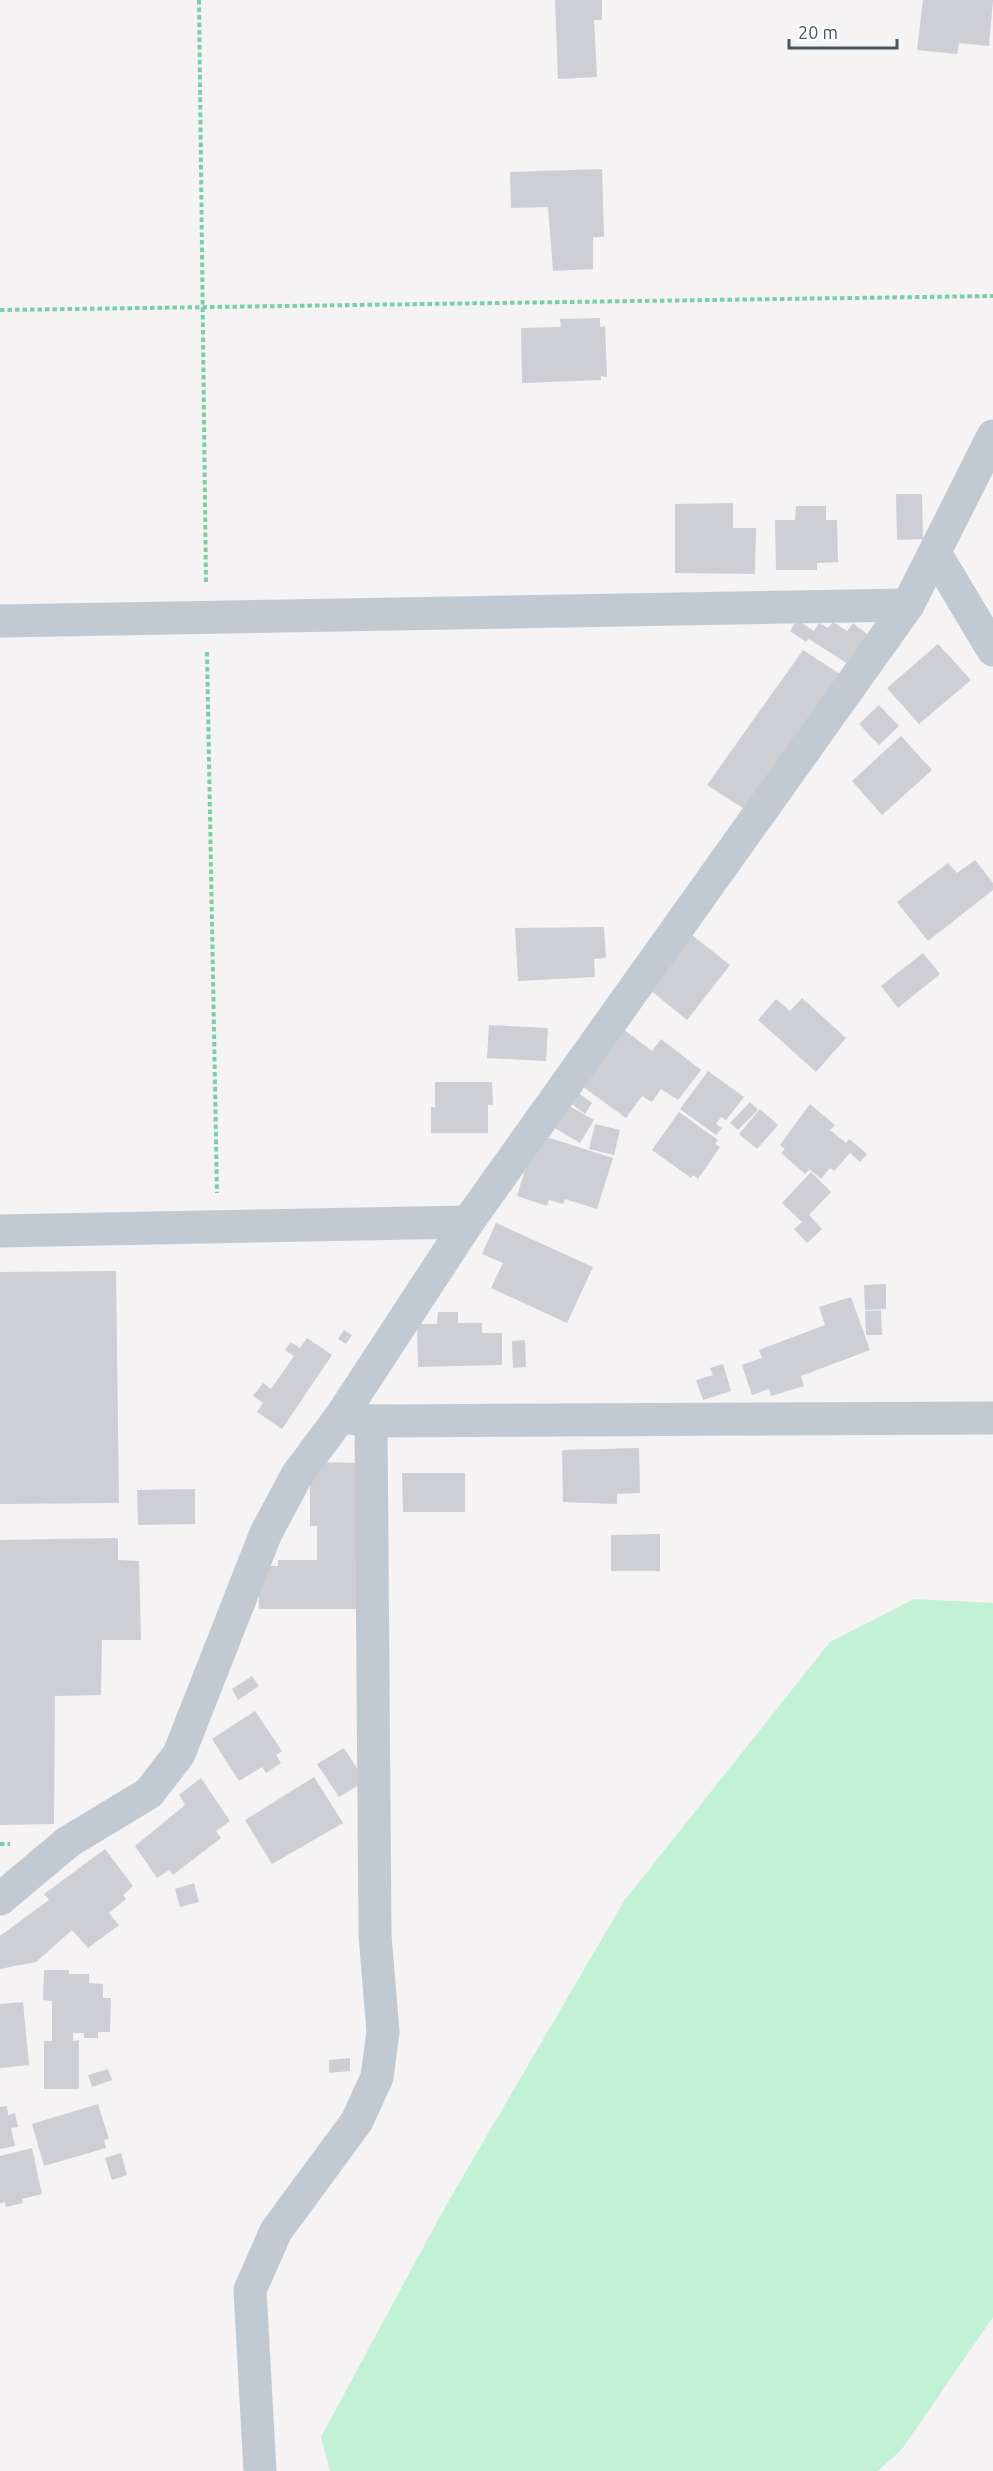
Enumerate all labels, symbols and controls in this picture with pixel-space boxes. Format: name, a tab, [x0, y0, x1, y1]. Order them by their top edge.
scale bar	[789, 12, 897, 50]
text: 20 m	[798, 22, 838, 42]

